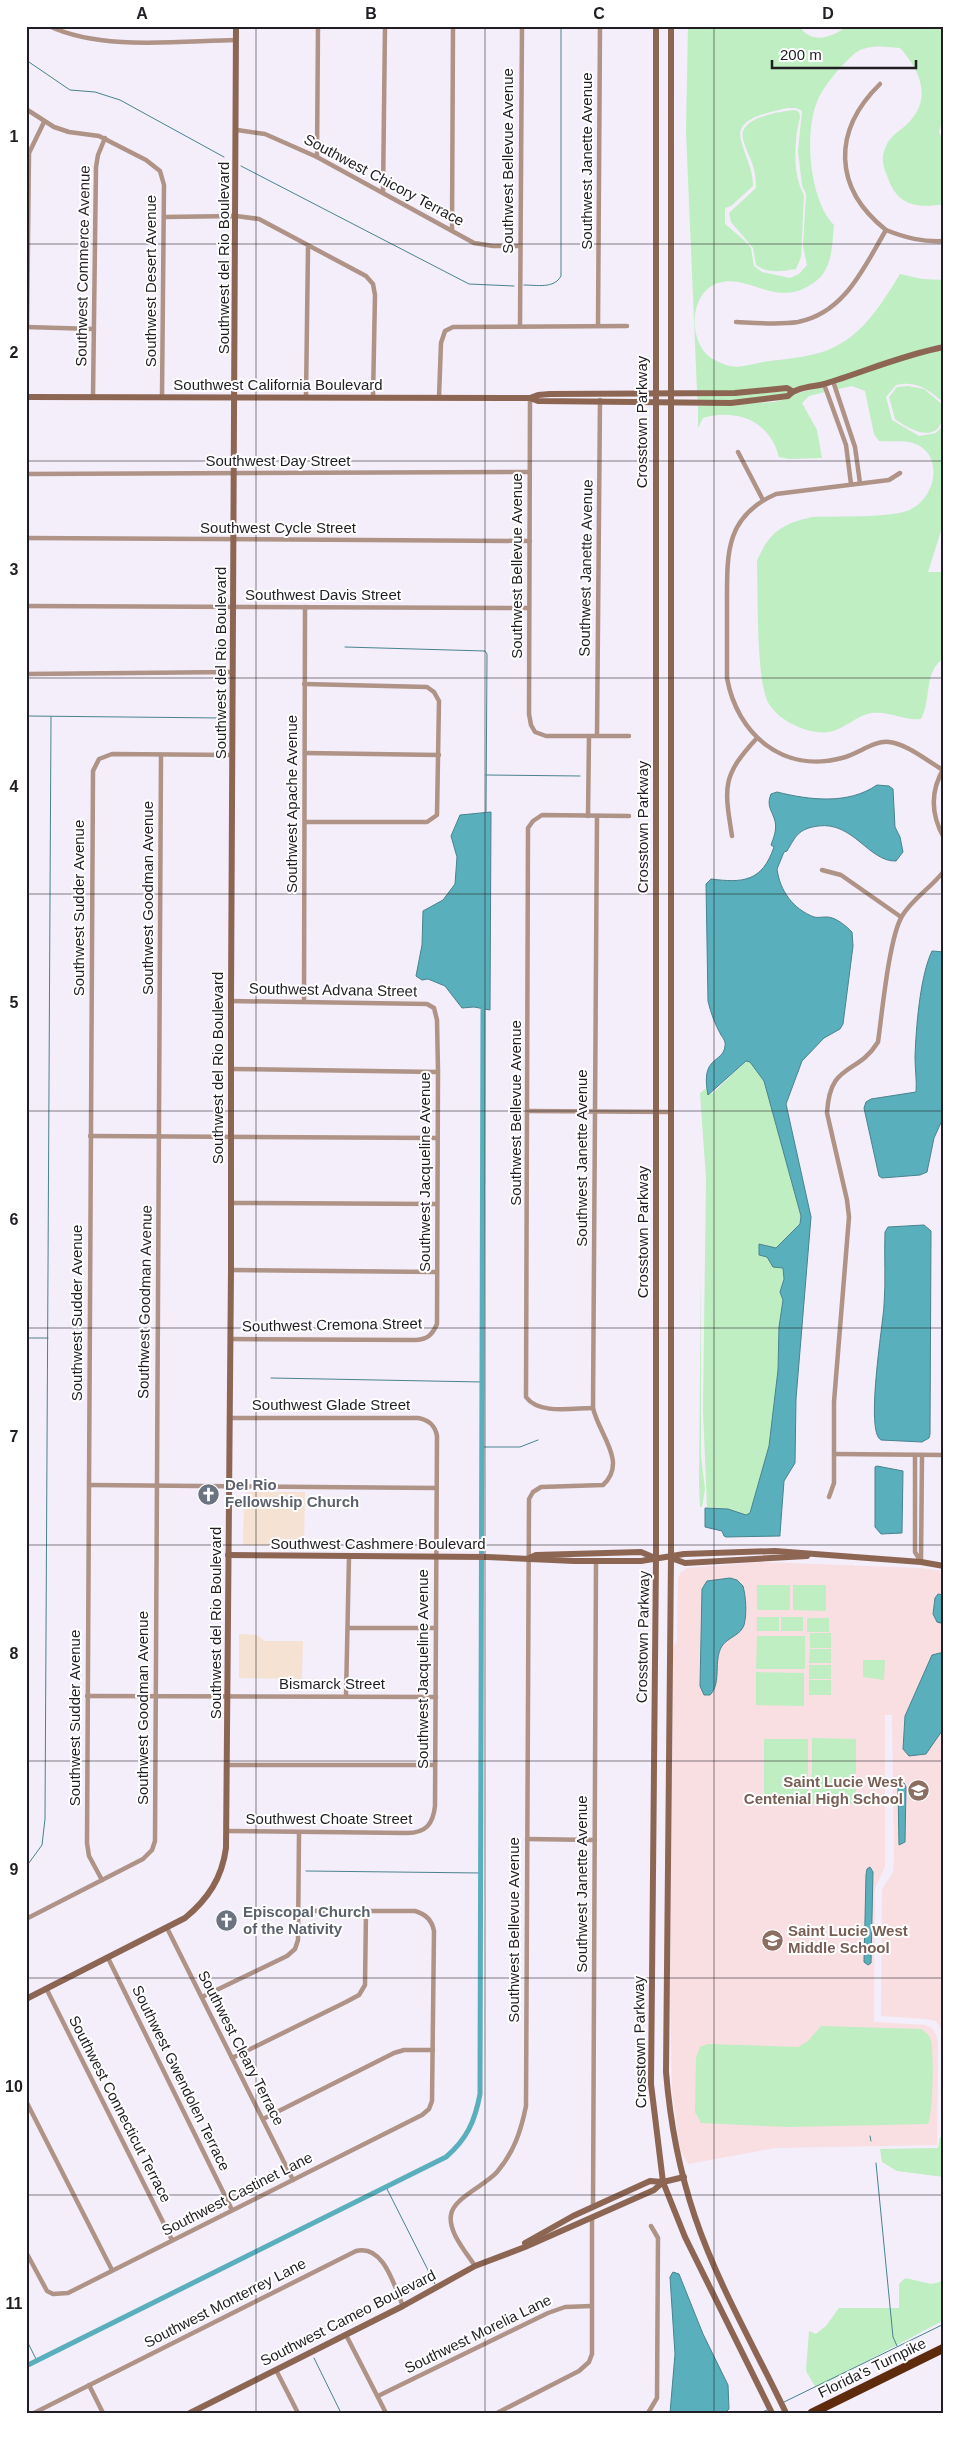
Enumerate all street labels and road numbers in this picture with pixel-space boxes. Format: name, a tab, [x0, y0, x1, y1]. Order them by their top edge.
street label: Southwest Bellevue Avenue	[499, 68, 516, 254]
street label: Southwest Janette Avenue	[578, 72, 595, 250]
street label: Southwest Chicory Terrace	[301, 130, 467, 229]
street label: Southwest del Rio Boulevard	[215, 162, 232, 354]
street label: Southwest Commerce Avenue	[72, 165, 93, 367]
street label: Southwest Desert Avenue	[142, 195, 159, 367]
street label: Crosstown Parkway	[633, 355, 650, 488]
street label: Southwest California Boulevard	[173, 376, 383, 393]
street label: Southwest Day Street	[205, 452, 351, 469]
street label: Southwest Bellevue Avenue	[508, 473, 525, 659]
street label: Southwest Janette Avenue	[575, 479, 596, 657]
street label: Southwest Cycle Street	[200, 519, 357, 536]
street label: Southwest del Rio Boulevard	[212, 567, 229, 759]
street label: Southwest Davis Street	[245, 586, 402, 603]
street label: Southwest Apache Avenue	[283, 715, 300, 893]
street label: Crosstown Parkway	[634, 760, 651, 893]
street label: Southwest Goodman Avenue	[139, 801, 156, 995]
street label: Southwest Sudder Avenue	[70, 820, 87, 996]
street label: Southwest del Rio Boulevard	[209, 972, 226, 1164]
street label: Southwest Advana Street	[249, 980, 418, 999]
street label: Southwest Bellevue Avenue	[507, 1020, 524, 1206]
street label: Southwest Janette Avenue	[573, 1069, 590, 1247]
street label: Southwest Jacqueline Avenue	[416, 1072, 433, 1272]
street label: Crosstown Parkway	[634, 1165, 651, 1298]
street label: Southwest Goodman Avenue	[134, 1205, 155, 1399]
street label: Southwest Sudder Avenue	[68, 1225, 85, 1401]
street label: Southwest Cremona Street	[242, 1314, 423, 1335]
street label: Southwest Glade Street	[252, 1396, 411, 1413]
street label: Southwest del Rio Boulevard	[207, 1527, 224, 1719]
street label: Southwest Cashmere Boulevard	[270, 1535, 486, 1552]
street label: Southwest Jacqueline Avenue	[414, 1569, 431, 1769]
street label: Crosstown Parkway	[633, 1570, 652, 1703]
street label: Southwest Goodman Avenue	[134, 1611, 151, 1805]
street label: Southwest Sudder Avenue	[66, 1630, 83, 1806]
street label: Bismarck Street	[279, 1675, 386, 1692]
street label: Southwest Janette Avenue	[573, 1795, 590, 1973]
street label: Southwest Choate Street	[246, 1810, 413, 1827]
street label: Southwest Bellevue Avenue	[505, 1837, 522, 2023]
street label: Southwest Cleary Terrace	[195, 1968, 288, 2128]
street label: Crosstown Parkway	[630, 1975, 649, 2108]
street label: Southwest Gwendolen Terrace	[129, 1982, 234, 2173]
street label: Southwest Connecticut Terrace	[66, 2013, 175, 2205]
street label: Southwest Castinet Lane	[159, 2148, 315, 2239]
street label: Southwest Monterrey Lane	[141, 2254, 309, 2351]
street label: Southwest Cameo Boulevard	[257, 2266, 438, 2369]
street label: Southwest Morelia Lane	[402, 2291, 554, 2376]
street label: Florida's Turnpike	[815, 2334, 929, 2401]

